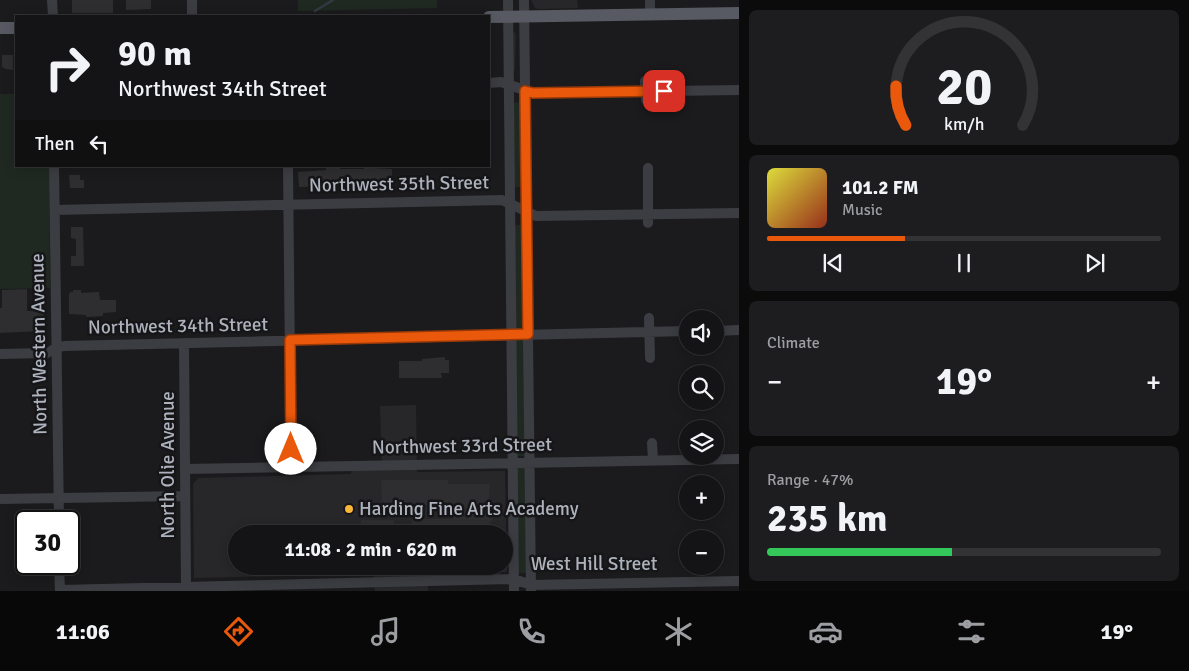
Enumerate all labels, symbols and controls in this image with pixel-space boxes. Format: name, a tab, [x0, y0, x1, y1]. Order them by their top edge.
text: 90 m	[118, 32, 192, 75]
icon: right	[35, 35, 100, 100]
text: 20	[936, 55, 992, 119]
pin	[643, 70, 685, 112]
text: Northwest 34th Street	[118, 75, 327, 102]
icon: arrive	[650, 77, 678, 105]
text: km/h	[944, 113, 984, 135]
icon: left	[85, 130, 113, 158]
text: Then	[35, 132, 75, 156]
street label: Northwest 35th Street	[309, 170, 490, 198]
text: 101.2 FM	[842, 176, 919, 200]
text: Music	[842, 200, 883, 220]
icon: previous	[819, 249, 847, 277]
icon: pause	[950, 249, 978, 277]
icon: next	[1081, 249, 1109, 277]
street label: North Western Avenue	[25, 253, 53, 435]
map controls	[679, 310, 724, 575]
button: sound	[679, 310, 724, 355]
street label: Northwest 34th Street	[88, 312, 269, 340]
text: Climate	[767, 333, 820, 353]
text: 19°	[936, 358, 992, 405]
button: search	[679, 365, 724, 410]
text: −	[767, 365, 782, 399]
text: +	[1146, 365, 1161, 399]
street label: North Olie Avenue	[156, 391, 180, 539]
button: layers	[679, 420, 724, 465]
position arrow	[264, 422, 316, 474]
street label: Northwest 33rd Street	[372, 432, 553, 460]
text: Range · 47%	[767, 470, 853, 490]
button: +	[679, 475, 724, 520]
text: 235 km	[767, 495, 888, 542]
place label: Harding Fine Arts Academy	[359, 497, 579, 521]
marker: Harding Fine Arts Academy	[343, 503, 355, 515]
speed limit sign: 30	[15, 510, 80, 575]
button: −	[679, 530, 724, 575]
text: 11:08 · 2 min · 620 m	[284, 538, 457, 562]
street label: West Hill Street	[531, 552, 658, 576]
icon: directions	[221, 614, 256, 649]
icon: music	[368, 614, 403, 649]
icon: phone	[514, 614, 549, 649]
icon: climate	[661, 614, 696, 649]
icon: car	[808, 614, 843, 649]
icon: filters	[954, 614, 989, 649]
text: 11:06	[56, 618, 110, 645]
text: 19°	[1101, 618, 1133, 645]

